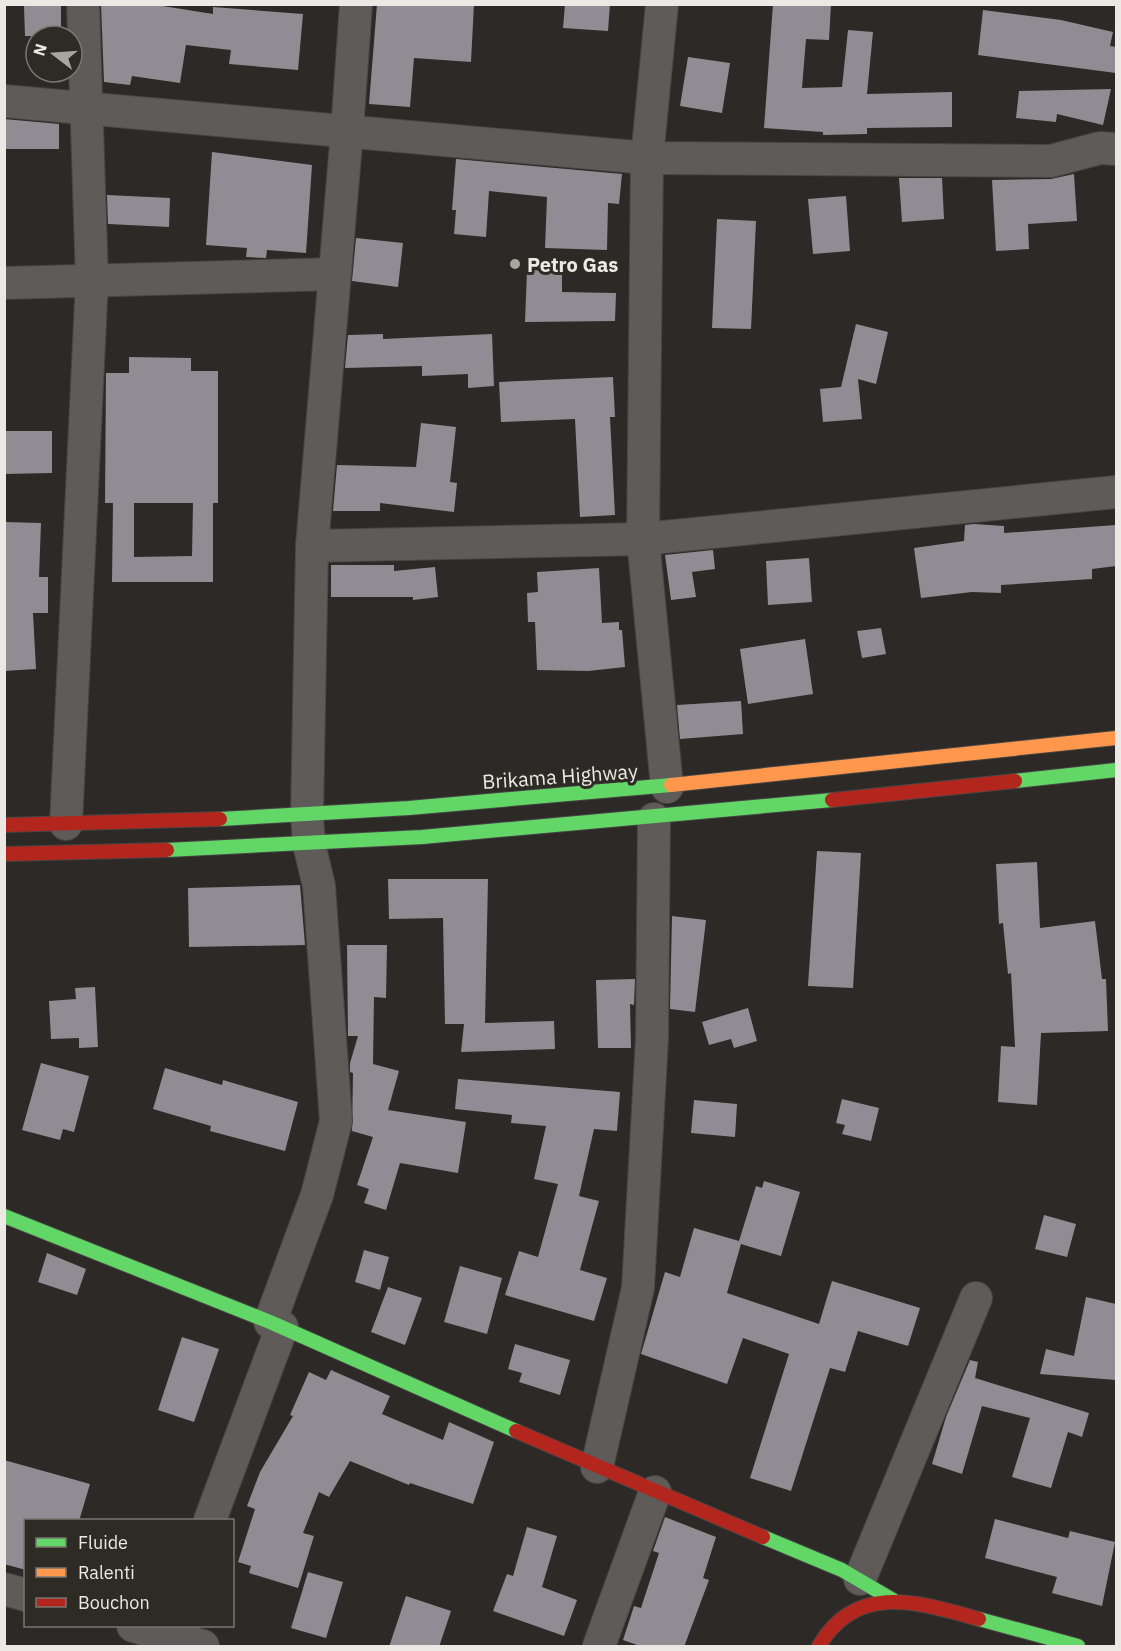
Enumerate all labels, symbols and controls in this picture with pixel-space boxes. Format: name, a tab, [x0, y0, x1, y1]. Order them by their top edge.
north arrow	[24, 24, 84, 84]
text: N	[28, 41, 51, 58]
place label: Petro Gas	[527, 251, 618, 278]
marker: Petro Gas	[508, 257, 522, 271]
street label: Brikama Highway	[481, 757, 639, 795]
legend	[24, 1519, 234, 1627]
text: Fluide	[78, 1531, 128, 1554]
text: Ralenti	[78, 1561, 135, 1584]
text: Bouchon	[78, 1591, 150, 1614]

